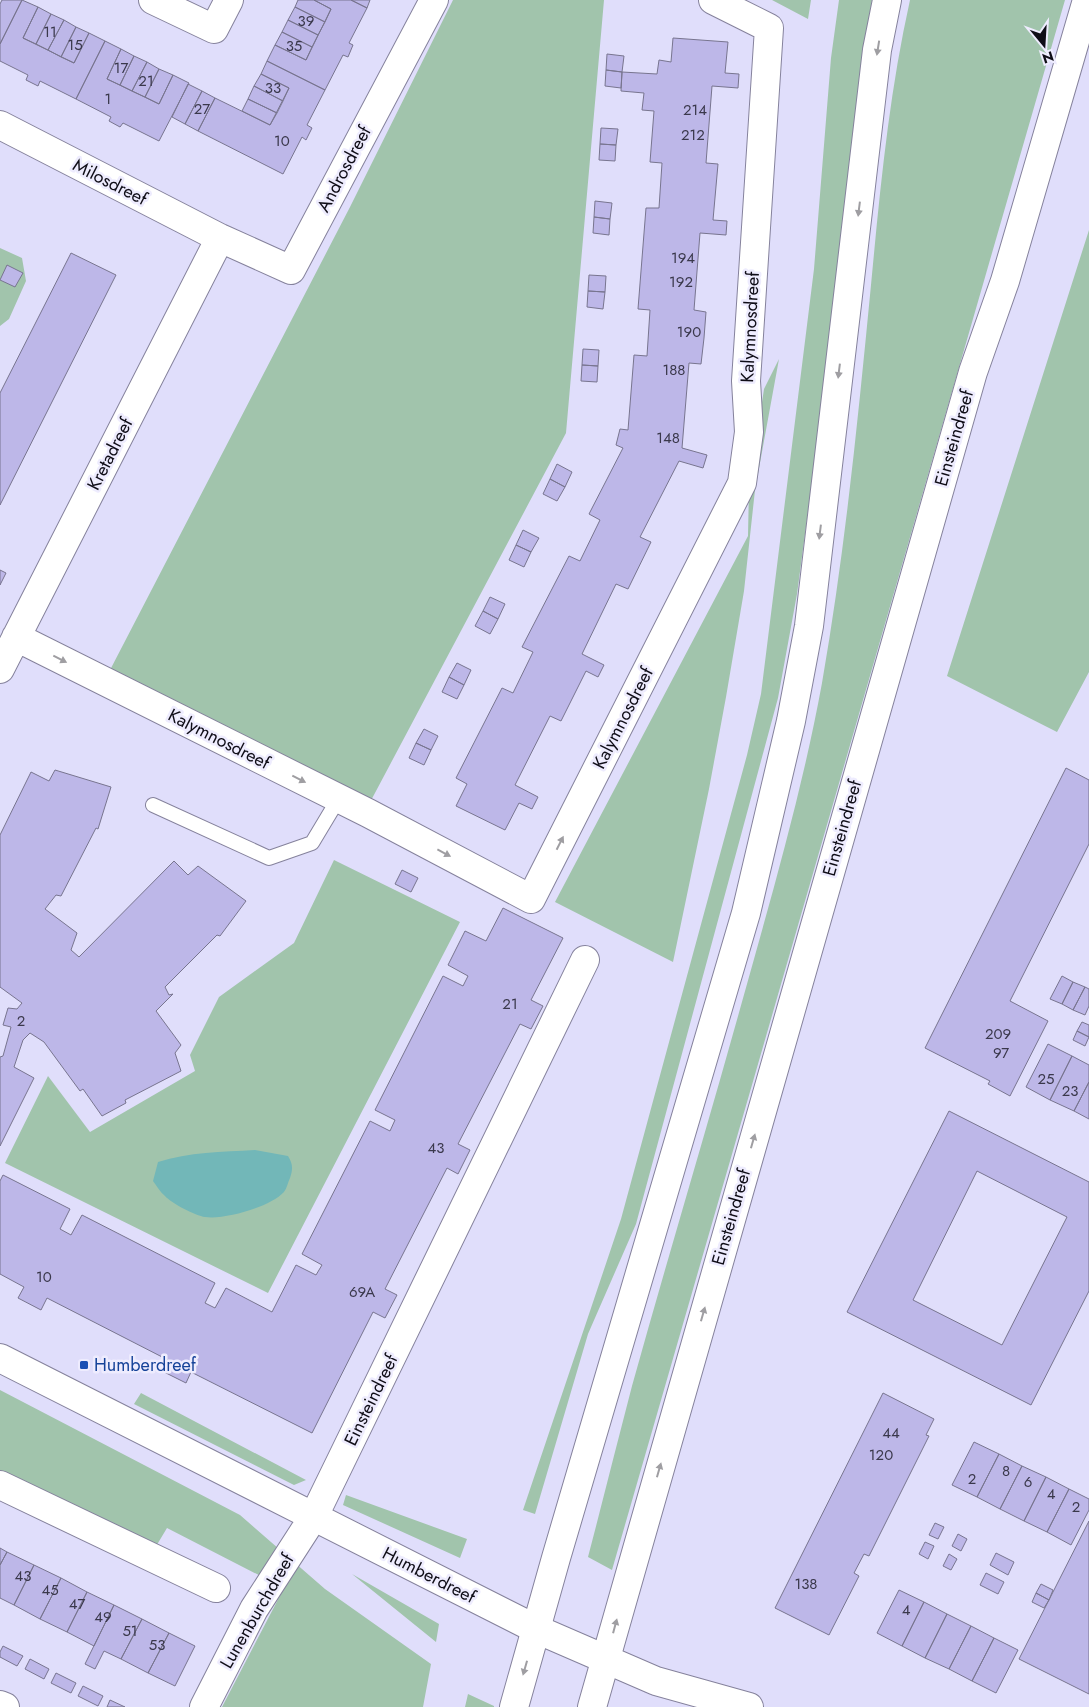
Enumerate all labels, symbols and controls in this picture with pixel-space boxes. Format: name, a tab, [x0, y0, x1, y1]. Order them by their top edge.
house number: 39	[298, 10, 314, 32]
north arrow	[1019, 20, 1069, 70]
house number: 11	[43, 21, 57, 43]
house number: 15	[67, 34, 83, 56]
house number: 35	[286, 35, 302, 57]
one-way arrow	[874, 40, 882, 56]
text: N	[1040, 46, 1056, 69]
house number: 17	[114, 57, 128, 79]
house number: 21	[138, 70, 154, 92]
house number: 33	[265, 77, 281, 99]
house number: 1	[105, 88, 111, 110]
house number: 27	[194, 98, 210, 120]
house number: 214	[683, 99, 707, 121]
street label: Androsdreef	[310, 120, 378, 217]
house number: 212	[681, 124, 705, 146]
house number: 10	[274, 130, 290, 152]
street label: Milosdreef	[68, 152, 152, 212]
one-way arrow	[855, 202, 863, 218]
house number: 194	[671, 247, 695, 269]
street label: Kalymnosdreef	[734, 270, 766, 383]
house number: 192	[669, 271, 693, 293]
house number: 190	[677, 321, 701, 343]
house number: 188	[662, 359, 686, 381]
one-way arrow	[835, 363, 843, 379]
street label: Einsteindreef	[928, 386, 980, 489]
street label: Kretadreef	[81, 413, 140, 495]
house number: 148	[656, 427, 680, 449]
one-way arrow	[816, 524, 824, 540]
one-way arrow	[53, 655, 67, 663]
street label: Kalymnosdreef	[586, 662, 660, 773]
street label: Kalymnosdreef	[164, 702, 275, 776]
one-way arrow	[292, 775, 306, 783]
street label: Einsteindreef	[816, 776, 868, 879]
one-way arrow	[556, 836, 564, 850]
one-way arrow	[436, 849, 451, 857]
house number: 21	[502, 993, 518, 1015]
house number: 2	[17, 1010, 25, 1032]
house number: 209	[985, 1023, 1011, 1045]
house number: 97	[993, 1042, 1009, 1064]
house number: 25	[1038, 1068, 1055, 1090]
house number: 23	[1062, 1080, 1078, 1102]
one-way arrow	[749, 1133, 757, 1148]
house number: 43	[428, 1137, 444, 1159]
street label: Einsteindreef	[705, 1165, 757, 1268]
house number: 10	[36, 1266, 52, 1288]
house number: 69A	[349, 1281, 375, 1303]
one-way arrow	[700, 1306, 708, 1321]
street label: Einsteindreef	[338, 1349, 405, 1450]
place label: Humberdreef	[94, 1352, 197, 1378]
marker: Humberdreef	[78, 1359, 90, 1371]
house number: 44	[882, 1422, 900, 1444]
house number: 120	[869, 1444, 893, 1466]
house number: 8	[1002, 1460, 1010, 1482]
one-way arrow	[655, 1462, 663, 1477]
house number: 2	[968, 1468, 976, 1490]
house number: 6	[1024, 1471, 1032, 1493]
house number: 4	[1047, 1483, 1056, 1505]
house number: 2	[1072, 1496, 1080, 1518]
street label: Humberdreef	[378, 1540, 481, 1610]
street label: Lunenburchdreef	[214, 1548, 301, 1673]
house number: 43	[15, 1565, 31, 1587]
house number: 138	[794, 1573, 818, 1595]
house number: 45	[41, 1579, 59, 1601]
house number: 47	[69, 1593, 85, 1615]
house number: 4	[902, 1599, 911, 1621]
house number: 49	[94, 1606, 112, 1628]
one-way arrow	[611, 1619, 619, 1634]
house number: 51	[122, 1620, 138, 1642]
house number: 53	[149, 1634, 165, 1656]
one-way arrow	[521, 1661, 529, 1676]

